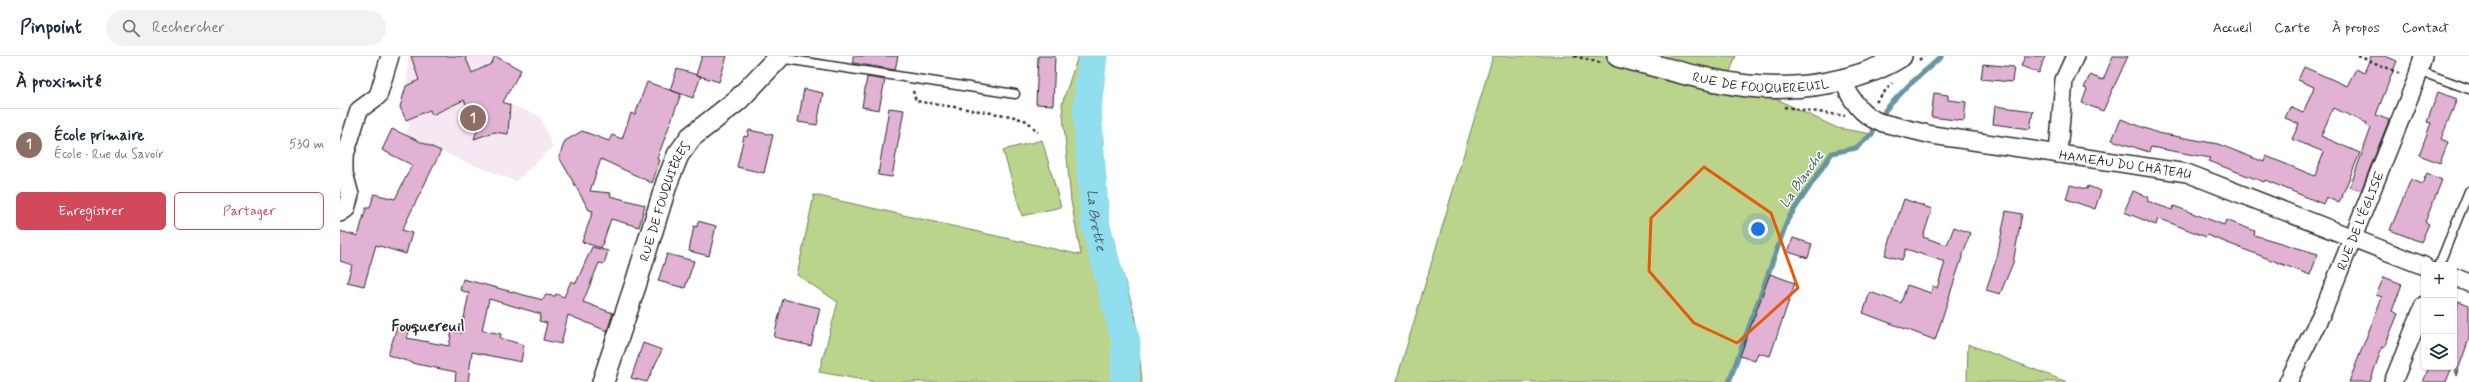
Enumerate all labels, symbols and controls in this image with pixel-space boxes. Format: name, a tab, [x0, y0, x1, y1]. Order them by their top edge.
search box	[106, 10, 386, 46]
text: Pinpoint	[20, 15, 82, 40]
icon: search	[120, 17, 142, 39]
text: Rechercher	[152, 18, 225, 38]
text: Accueil	[2213, 19, 2252, 37]
text: Carte	[2274, 19, 2310, 37]
text: À propos	[2332, 19, 2380, 37]
text: Contact	[2402, 19, 2449, 37]
street label: RUE DE FOUQUEREUIL	[1691, 69, 1830, 97]
text: À proximité	[16, 71, 101, 93]
pin: 1	[460, 103, 486, 133]
text: École primaire	[54, 126, 144, 146]
text: 1	[26, 136, 32, 153]
text: 530 m	[289, 136, 324, 153]
street label: RUE DE FOUQUIÈRES	[636, 139, 695, 263]
text: École · Rue du Savoir	[54, 146, 164, 163]
water label: La Blanche	[1776, 147, 1829, 212]
street label: HAMEAU DU CHÂTEAU	[2058, 147, 2194, 184]
street label: RUE DE L'ÉGLISE	[2334, 169, 2389, 273]
water label: La Brette	[1083, 189, 1110, 254]
button: Enregistrer	[16, 192, 166, 230]
button: Partager	[174, 192, 324, 230]
your location	[1748, 219, 1768, 239]
map controls	[2421, 262, 2457, 370]
button: +	[2421, 262, 2457, 298]
button: −	[2421, 298, 2457, 334]
district label: Fouquereuil	[391, 317, 465, 337]
button: layers	[2421, 334, 2457, 370]

